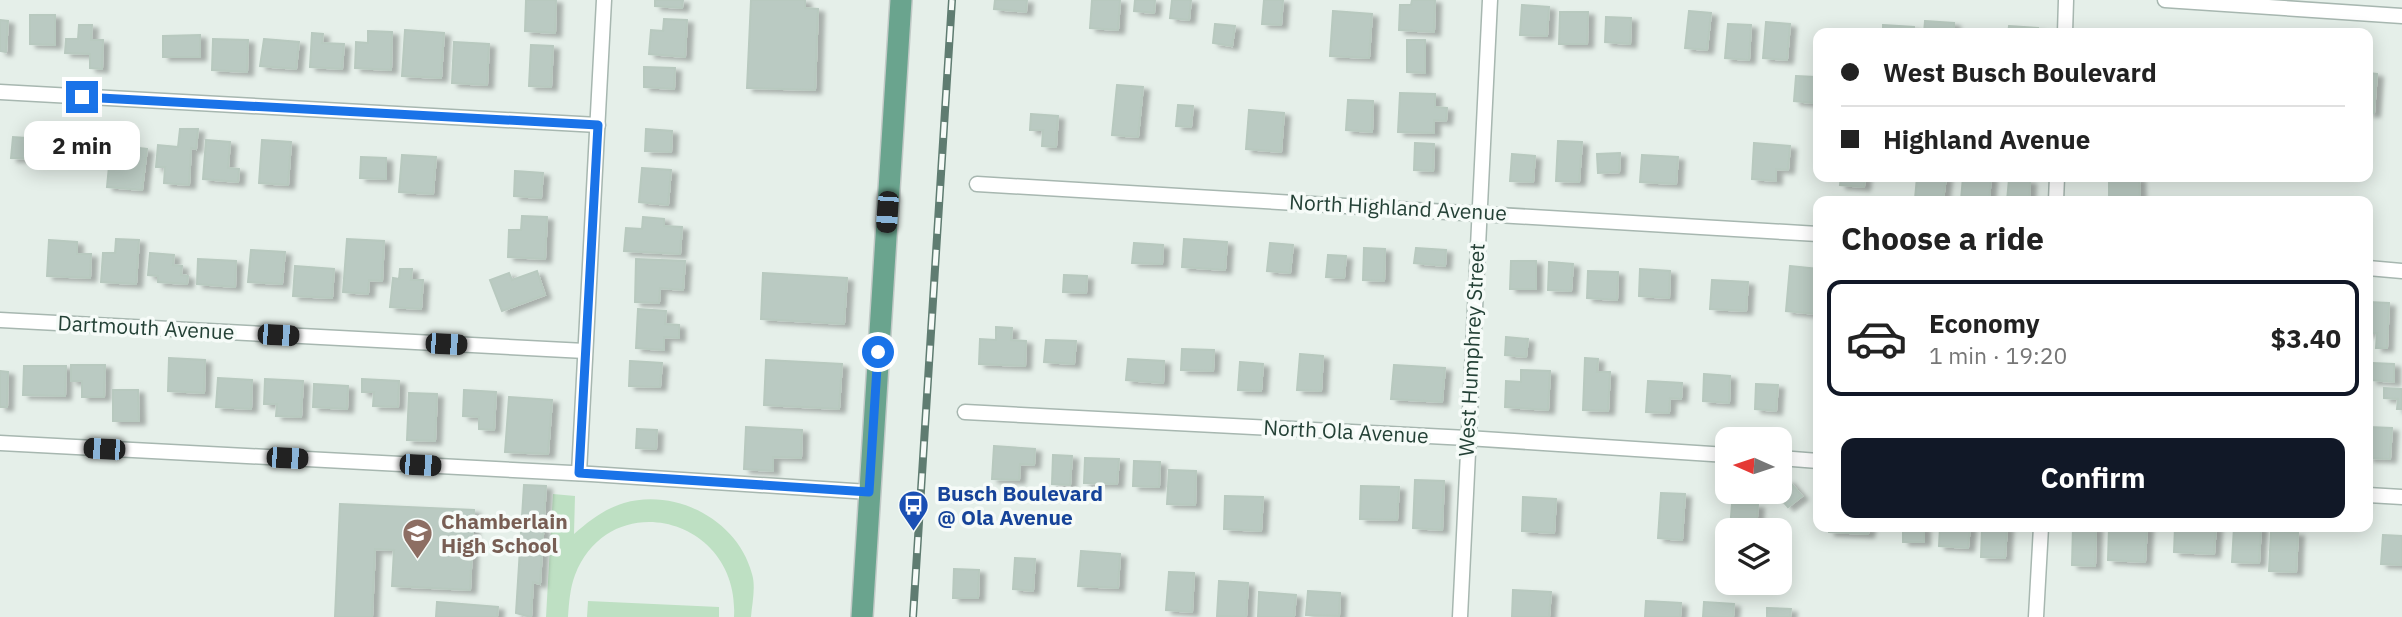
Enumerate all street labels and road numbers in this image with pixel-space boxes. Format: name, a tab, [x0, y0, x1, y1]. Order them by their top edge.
street label: North Highland Avenue	[1289, 187, 1508, 227]
street label: West Humphrey Street	[1451, 243, 1491, 457]
street label: Dartmouth Avenue	[57, 308, 235, 346]
street label: North Ola Avenue	[1263, 413, 1429, 449]

